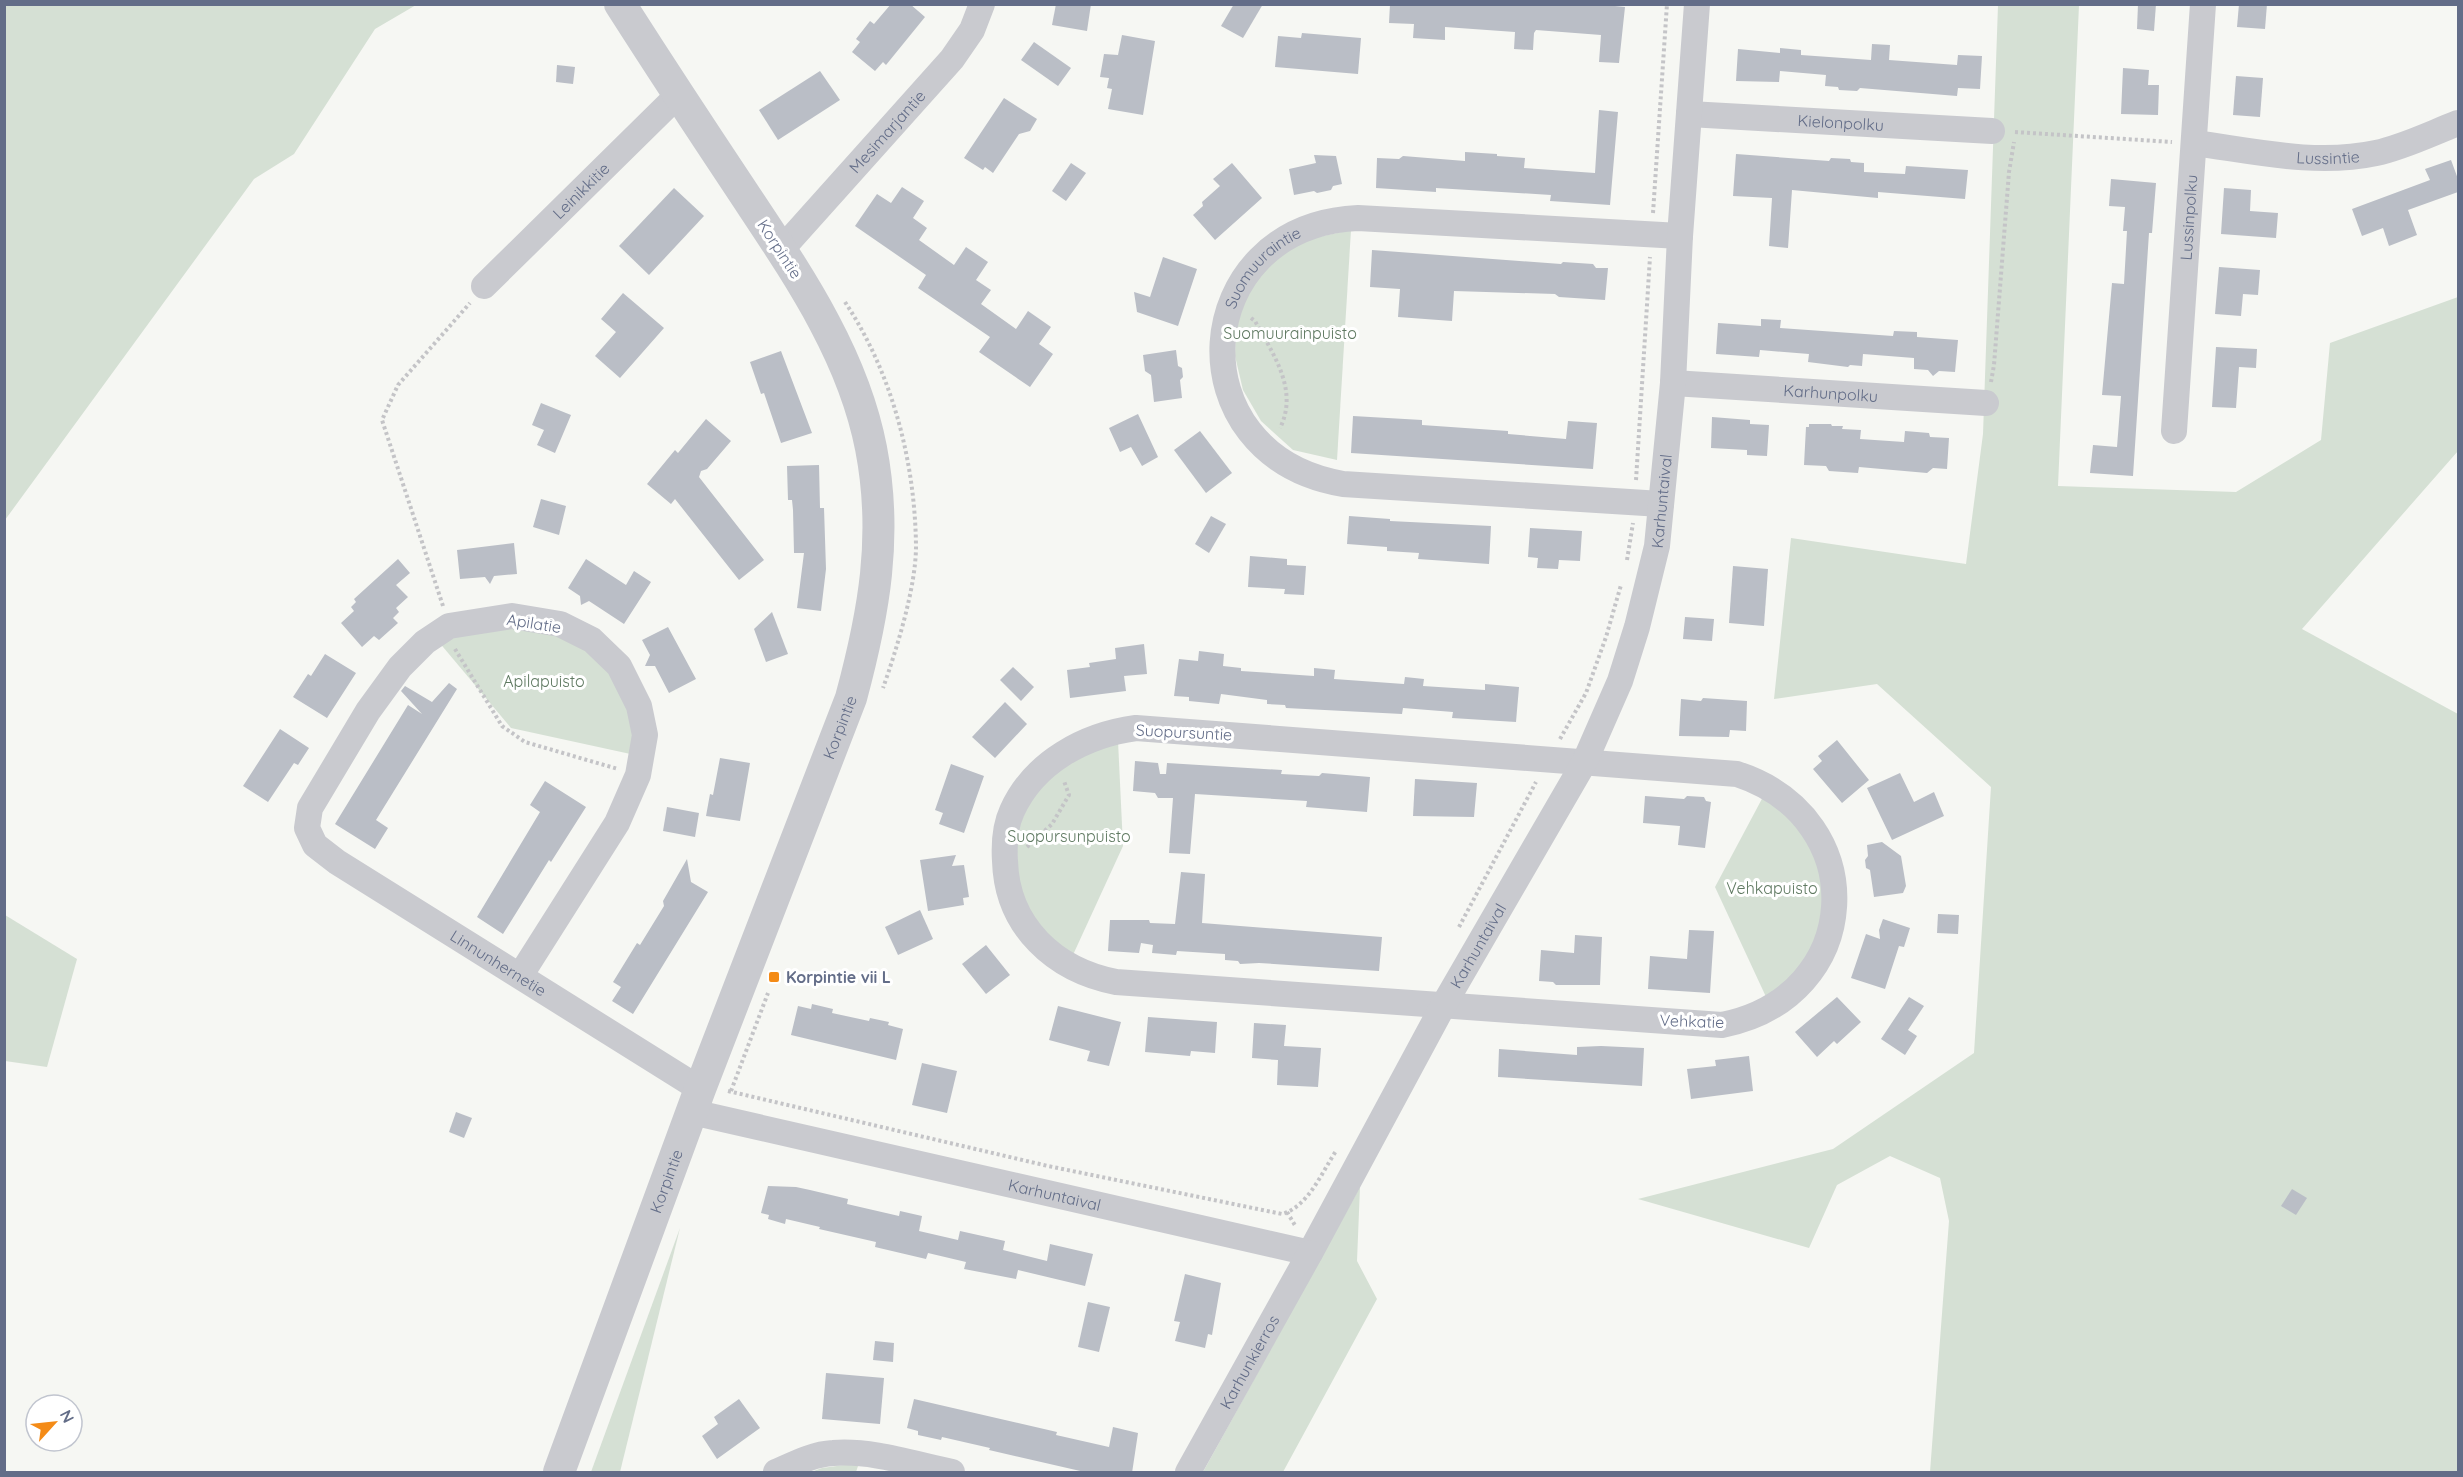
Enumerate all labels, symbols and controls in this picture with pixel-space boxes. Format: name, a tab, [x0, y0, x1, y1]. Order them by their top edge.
street label: Mesimarjantie	[845, 86, 929, 177]
street label: Kielonpolku	[1797, 110, 1884, 135]
street label: Lussintie	[2296, 146, 2361, 168]
street label: Leinikkitie	[548, 158, 614, 223]
street label: Lussinpolku	[2176, 174, 2201, 261]
street label: Korpintie	[753, 216, 807, 282]
street label: Suomuuraintie	[1220, 222, 1304, 311]
park label: Suomuurainpuisto	[1223, 323, 1357, 343]
street label: Karhunpolku	[1783, 380, 1879, 406]
street label: Karhuntaival	[1647, 453, 1676, 549]
street label: Apilatie	[505, 609, 563, 637]
park label: Apilapuisto	[503, 671, 585, 691]
street label: Korpintie	[818, 692, 861, 762]
street label: Suopursuntie	[1135, 719, 1233, 745]
park label: Suopursunpuisto	[1007, 826, 1131, 846]
park label: Vehkapuisto	[1726, 878, 1818, 898]
street label: Karhuntaival	[1446, 900, 1510, 992]
street label: Linnunhernetie	[447, 925, 550, 1000]
place label: Korpintie vii L	[786, 967, 891, 987]
marker: Korpintie vii L	[767, 970, 781, 984]
street label: Vehkatie	[1659, 1010, 1725, 1032]
street label: Korpintie	[645, 1146, 687, 1216]
street label: Karhuntaival	[1006, 1174, 1103, 1215]
street label: Karhunkierros	[1215, 1311, 1283, 1412]
north arrow	[24, 1393, 84, 1453]
text: N	[56, 1406, 79, 1426]

